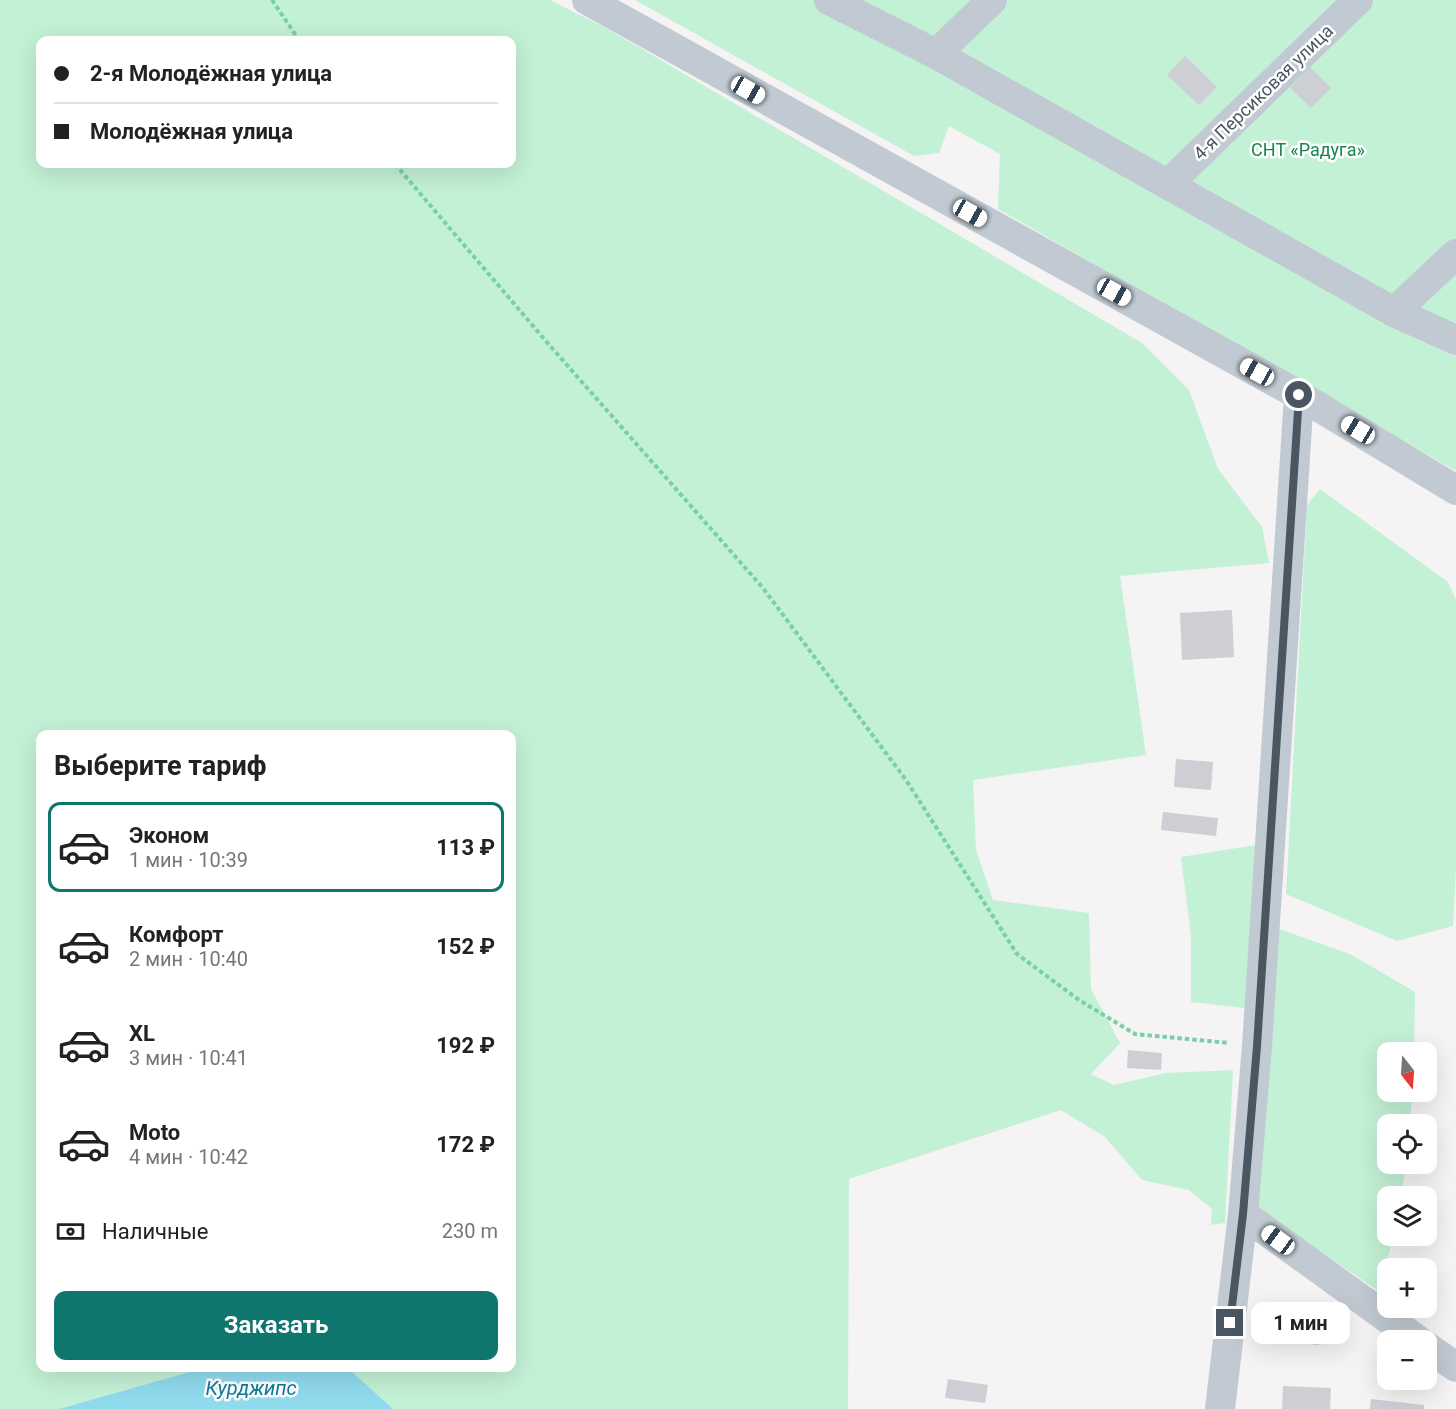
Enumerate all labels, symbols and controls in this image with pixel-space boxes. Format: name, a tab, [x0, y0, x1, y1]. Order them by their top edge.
street label: 4-я Персиковая улица	[1189, 20, 1337, 164]
text: 2-я Молодёжная улица	[90, 61, 332, 86]
car	[728, 73, 768, 107]
text: Молодёжная улица	[90, 119, 293, 144]
park label: СНТ «Радуга»	[1251, 139, 1365, 160]
car	[950, 196, 990, 230]
car	[1094, 275, 1134, 309]
car	[1237, 355, 1277, 389]
route start	[1285, 381, 1312, 408]
car	[1338, 413, 1378, 447]
text: Выберите тариф	[54, 750, 266, 782]
icon: car	[57, 820, 111, 874]
text: Эконом	[129, 823, 209, 848]
text: 113 ₽	[436, 835, 495, 860]
text: 1 мин · 10:39	[129, 848, 248, 872]
icon: car	[57, 919, 111, 973]
text: Комфорт	[129, 922, 224, 947]
text: 152 ₽	[436, 934, 495, 959]
text: 2 мин · 10:40	[129, 947, 248, 971]
icon: car	[57, 1018, 111, 1072]
text: XL	[129, 1021, 155, 1046]
text: 192 ₽	[436, 1033, 495, 1058]
north arrow	[1377, 1042, 1437, 1102]
map controls	[1377, 1042, 1437, 1390]
text: 3 мин · 10:41	[129, 1046, 248, 1070]
button: locate	[1377, 1114, 1437, 1174]
icon: car	[57, 1117, 111, 1171]
text: Moto	[129, 1120, 180, 1145]
text: 172 ₽	[436, 1132, 495, 1157]
text: 4 мин · 10:42	[129, 1145, 248, 1169]
button: layers	[1377, 1186, 1437, 1246]
icon: cash	[54, 1215, 87, 1248]
text: Наличные	[102, 1219, 208, 1244]
text: 230 m	[442, 1219, 498, 1243]
car	[1258, 1222, 1298, 1258]
button: +	[1377, 1258, 1437, 1318]
button: Заказать	[54, 1291, 498, 1360]
callout: 1 мин	[1251, 1302, 1350, 1344]
route end	[1216, 1309, 1243, 1336]
text: 1 мин	[1273, 1311, 1328, 1335]
button: −	[1377, 1330, 1437, 1390]
water label: Курджипс	[205, 1376, 297, 1400]

